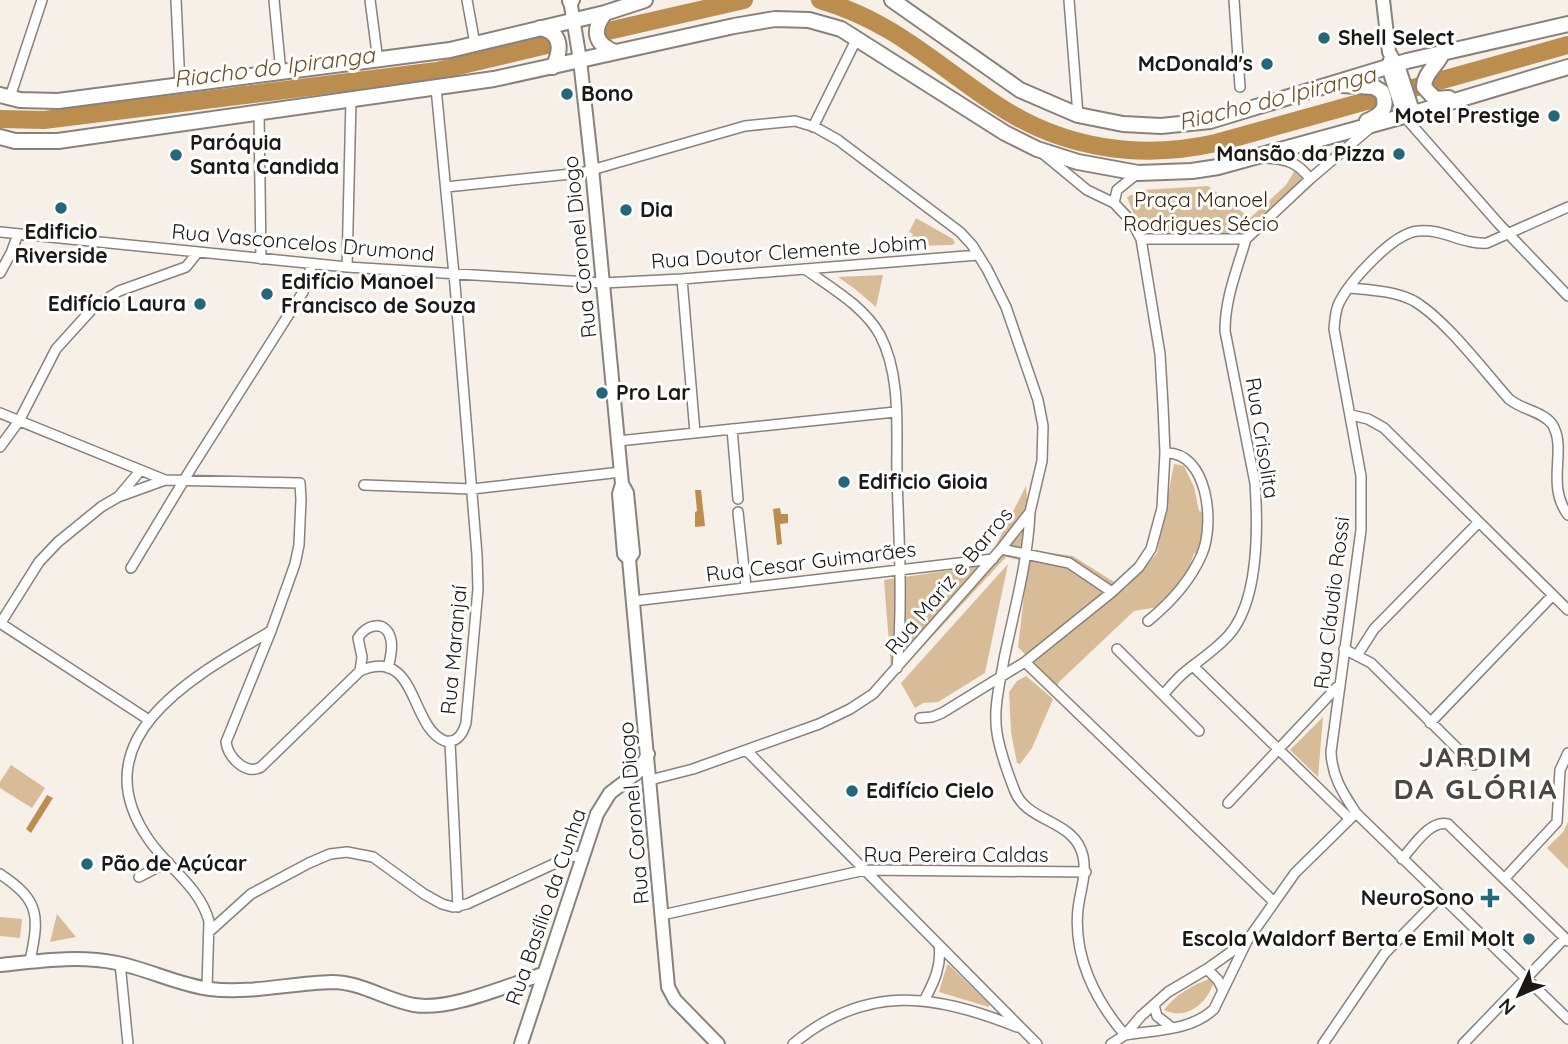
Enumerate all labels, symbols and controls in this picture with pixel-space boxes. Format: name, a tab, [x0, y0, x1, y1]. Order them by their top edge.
place label: Shell Select	[1338, 24, 1455, 50]
marker: Shell Select	[1316, 30, 1332, 46]
water label: Riacho do Ipiranga	[172, 40, 377, 93]
place label: McDonald's	[1138, 50, 1253, 76]
marker: McDonald's	[1259, 56, 1275, 72]
water label: Riacho do Ipiranga	[1175, 59, 1379, 136]
place label: Bono	[581, 80, 633, 106]
marker: Bono	[559, 86, 575, 102]
place label: Motel Prestige	[1395, 102, 1540, 128]
marker: Motel Prestige	[1546, 108, 1562, 124]
place label: Paróquia Santa Candida	[190, 129, 339, 179]
place label: Mansão da Pizza	[1216, 140, 1385, 166]
marker: Mansão da Pizza	[1391, 146, 1407, 162]
marker: Paróquia Santa Candida	[168, 147, 184, 163]
street label: Rua Coronel Diogo	[557, 155, 602, 340]
park label: Praça Manoel Rodrigues Sécio	[1123, 186, 1279, 236]
place label: Dia	[640, 196, 673, 222]
marker: Edificio Riverside	[53, 200, 69, 216]
marker: Dia	[618, 202, 634, 218]
place label: Edificio Riverside	[14, 218, 108, 268]
street label: Rua Vasconcelos Drumond	[171, 218, 436, 266]
street label: Rua Doutor Clemente Jobim	[650, 228, 928, 274]
place label: Edifício Manoel Francisco de Souza	[281, 268, 476, 318]
marker: Edifício Manoel Francisco de Souza	[259, 286, 275, 302]
place label: Edifício Laura	[48, 290, 186, 316]
marker: Edifício Laura	[192, 296, 208, 312]
street label: Rua Crisolita	[1241, 375, 1285, 500]
place label: Pro Lar	[616, 379, 690, 405]
marker: Pro Lar	[594, 385, 610, 401]
place label: Edificio Gioia	[858, 468, 988, 494]
marker: Edificio Gioia	[836, 474, 852, 490]
street label: Rua Mariz e Barros	[879, 501, 1018, 660]
street label: Rua Cláudio Rossi	[1308, 515, 1354, 691]
street label: Rua Cesar Guimarães	[704, 535, 917, 587]
street label: Rua Maranjaí	[434, 584, 472, 716]
street label: Rua Coronel Diogo	[612, 721, 654, 905]
district label: JARDIM DA GLÓRIA	[1394, 739, 1558, 806]
place label: Edifício Cielo	[866, 777, 994, 803]
marker: Edifício Cielo	[844, 783, 860, 799]
street label: Rua Basílio da Cunha	[499, 805, 591, 1008]
street label: Rua Pereira Caldas	[863, 841, 1049, 867]
place label: Pão de Açúcar	[101, 850, 247, 876]
marker: Pão de Açúcar	[79, 856, 95, 872]
place label: NeuroSono	[1361, 884, 1474, 910]
marker: NeuroSono	[1480, 888, 1500, 908]
place label: Escola Waldorf Berta e Emil Molt	[1182, 925, 1515, 951]
marker: Escola Waldorf Berta e Emil Molt	[1521, 931, 1537, 947]
north arrow	[1484, 960, 1554, 1030]
text: N	[1493, 993, 1520, 1020]

